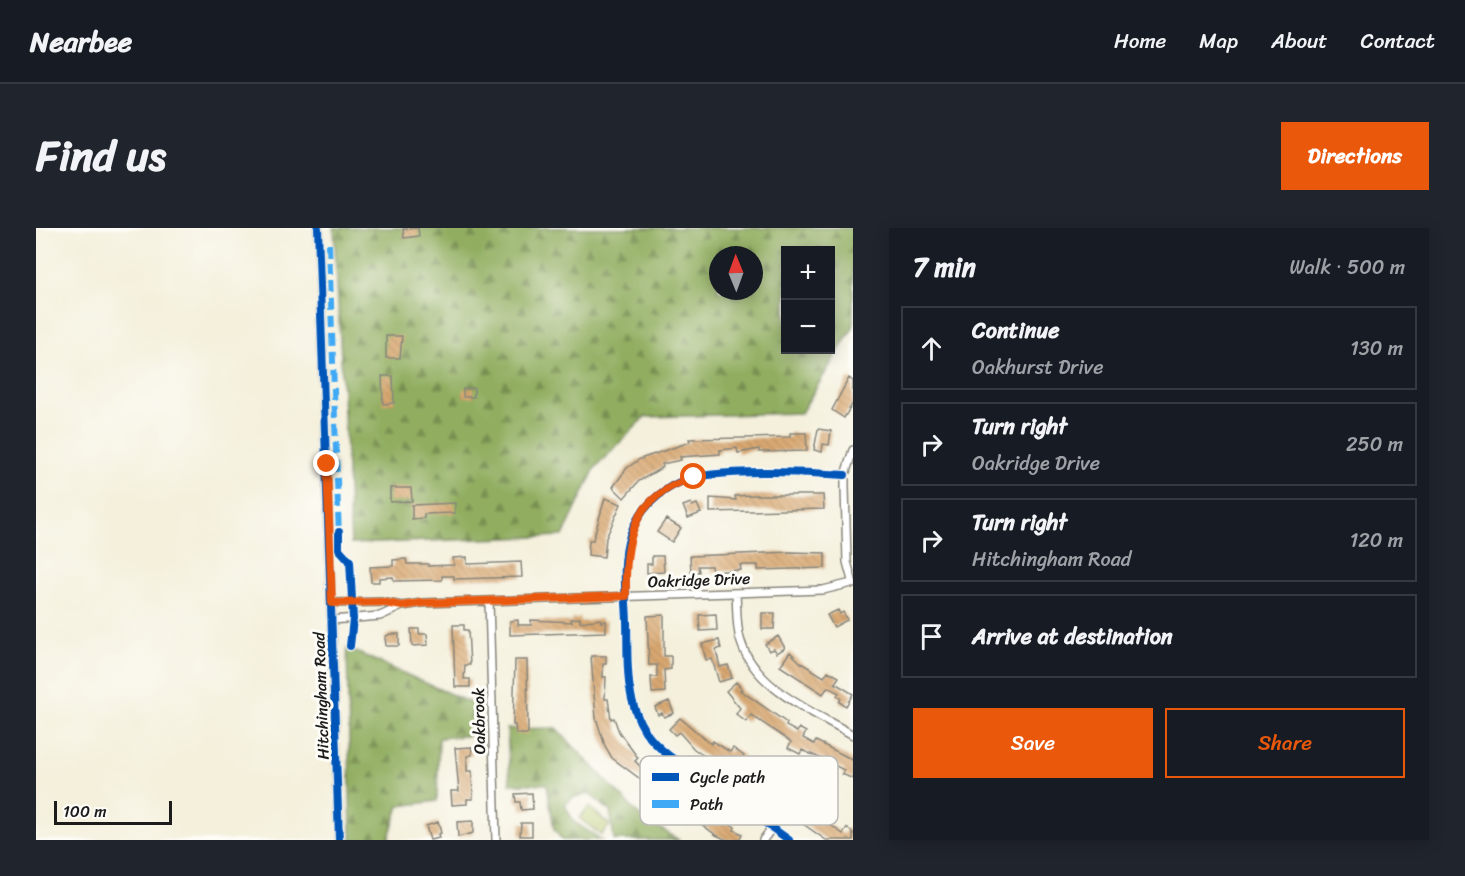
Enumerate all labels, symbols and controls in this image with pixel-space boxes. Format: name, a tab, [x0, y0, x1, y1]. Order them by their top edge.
text: Nearbee	[30, 17, 132, 66]
text: Home	[1114, 22, 1166, 60]
text: Map	[1199, 22, 1238, 60]
text: About	[1271, 22, 1328, 60]
text: Contact	[1361, 22, 1435, 60]
text: Find us	[36, 119, 166, 193]
button: Directions	[1281, 122, 1429, 190]
text: 7 min	[913, 244, 976, 290]
north arrow	[709, 246, 763, 300]
map controls	[781, 246, 835, 354]
button: +	[781, 246, 835, 300]
text: Walk · 500 m	[1289, 250, 1405, 285]
button: −	[781, 300, 835, 354]
text: Continue	[972, 311, 1060, 350]
text: 130 m	[1350, 331, 1403, 366]
icon: ahead	[915, 332, 948, 365]
text: Oakhurst Drive	[972, 350, 1103, 385]
text: Turn right	[972, 407, 1067, 446]
text: 250 m	[1346, 427, 1403, 462]
icon: right	[915, 428, 948, 461]
text: Oakridge Drive	[972, 446, 1100, 481]
route end	[313, 450, 339, 476]
route start	[680, 463, 706, 489]
text: Turn right	[972, 503, 1067, 542]
text: 120 m	[1350, 523, 1403, 558]
icon: right	[915, 524, 948, 557]
text: Hitchingham Road	[972, 542, 1131, 577]
street label: Oakridge Drive	[647, 564, 751, 596]
text: Arrive at destination	[972, 617, 1173, 656]
icon: arrive	[915, 620, 948, 653]
street label: Hitchingham Road	[304, 630, 338, 760]
street label: Oakbrook	[464, 687, 494, 755]
button: Save	[913, 708, 1153, 778]
button: Share	[1165, 708, 1405, 778]
legend	[640, 756, 838, 825]
text: Cycle path	[690, 763, 765, 792]
text: Path	[690, 790, 723, 819]
text: 100 m	[63, 797, 107, 826]
scale bar	[54, 798, 172, 826]

